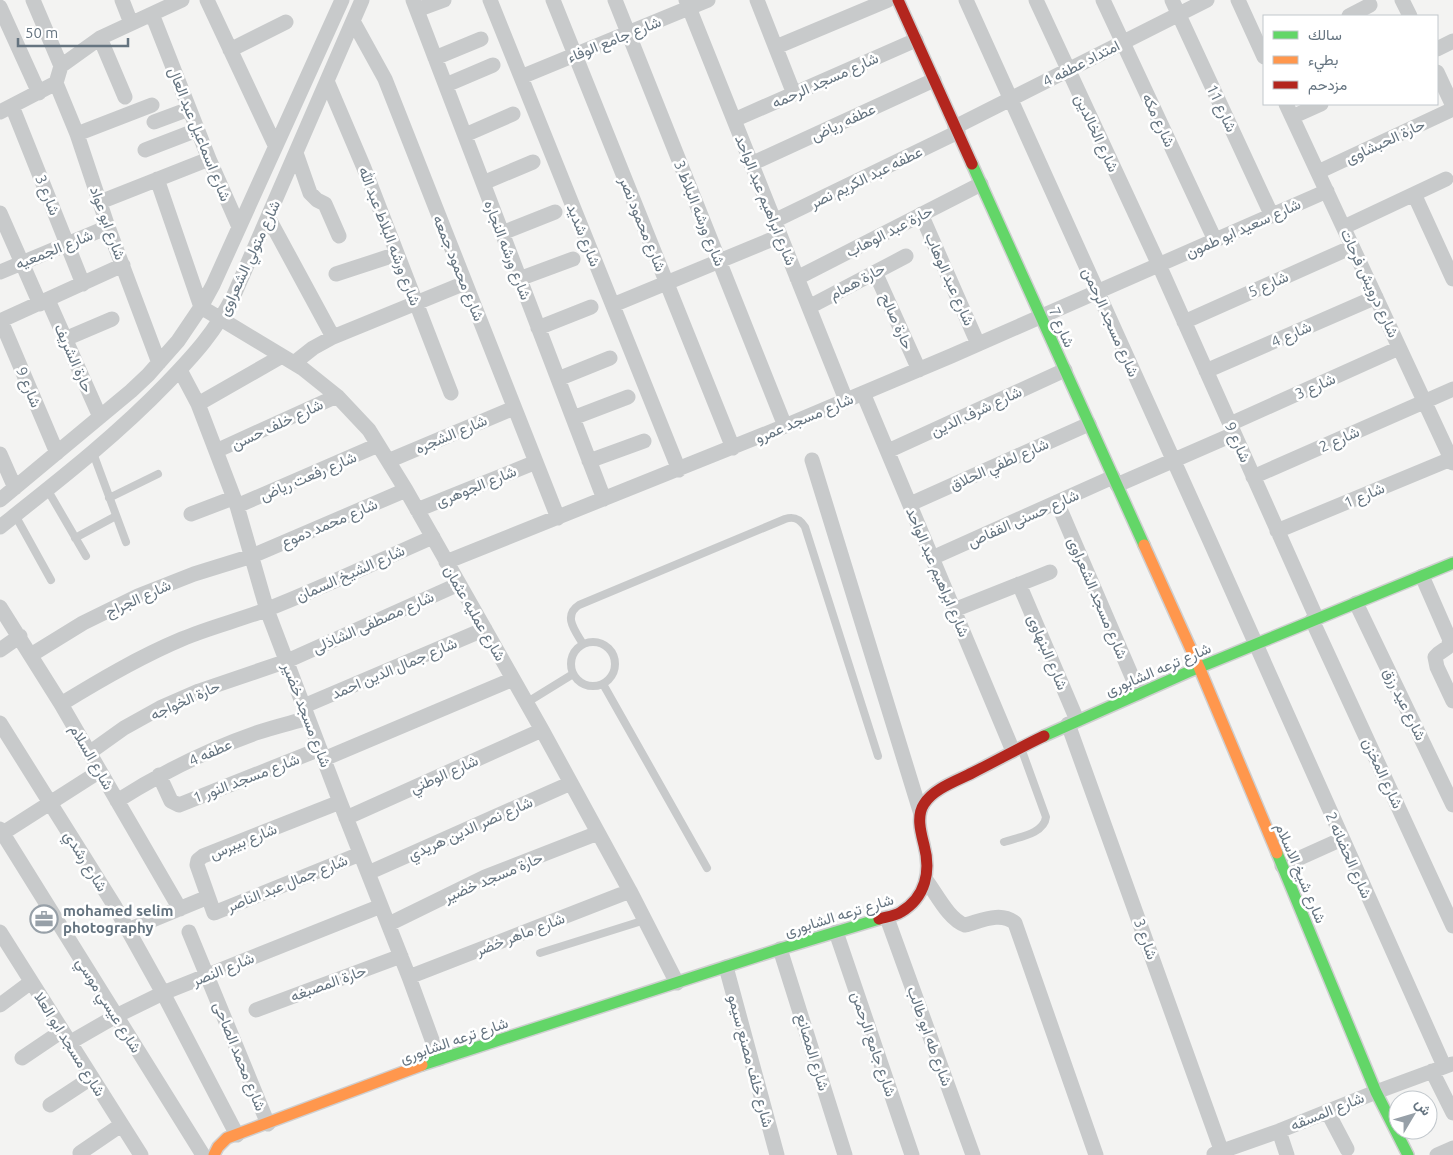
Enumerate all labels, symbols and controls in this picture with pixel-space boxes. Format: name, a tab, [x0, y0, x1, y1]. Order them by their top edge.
street label: شارع جامع الوفاء	[565, 12, 665, 68]
scale bar	[18, 15, 128, 47]
legend	[1263, 15, 1438, 105]
text: 50 m	[25, 24, 58, 41]
text: سالك	[1308, 26, 1342, 43]
street label: امتداد عطفه 4	[1040, 36, 1122, 90]
street label: شارع مسجد الرحمه	[769, 49, 882, 114]
text: بطيء	[1308, 51, 1338, 73]
street label: شارع اسماعيل عبد العال	[163, 65, 235, 205]
text: مزدحم	[1308, 76, 1347, 95]
street label: شارع 11	[1201, 82, 1240, 136]
street label: شارع الخالدين	[1069, 91, 1122, 176]
street label: شارع مكه	[1137, 91, 1179, 151]
street label: عطفه رياض	[808, 100, 879, 146]
street label: حارة الحبشاوى	[1343, 115, 1428, 169]
street label: شارع ابراهيم عبد الواحد	[729, 132, 800, 269]
street label: عطفه عبد الكريم نصر	[806, 142, 926, 214]
street label: شارع ورشه البلاط 3	[668, 158, 729, 270]
street label: شارع ورشه البلاط عبد الله	[353, 164, 424, 309]
street label: شارع 3	[29, 172, 64, 219]
street label: شارع محمود نصر	[613, 173, 670, 275]
street label: شارع ابو عواد	[84, 184, 129, 263]
street label: شارع سعيد ابو طمون	[1183, 195, 1305, 264]
street label: شارع متولي الشعراوى	[215, 197, 288, 321]
street label: شارع ورشه النجاره	[478, 198, 535, 303]
street label: شارع شديد	[561, 201, 604, 270]
street label: حارة عبد الوهاب	[843, 202, 936, 261]
street label: شارع محمود جمعه	[427, 213, 488, 325]
street label: شارع الجمعيه	[13, 226, 96, 275]
street label: شارع درويش فرحات	[1335, 226, 1403, 341]
street label: شارع عبد الوهاب	[919, 230, 978, 329]
street label: حارة همام	[826, 259, 889, 304]
street label: شارع مسجد الرحمن	[1077, 265, 1143, 381]
street label: شارع 5	[1245, 268, 1292, 303]
street label: حارة صالح	[874, 290, 917, 353]
street label: شارع 7	[1043, 304, 1078, 351]
street label: شارع 4	[1268, 318, 1315, 353]
street label: حارة الشريف	[50, 321, 97, 395]
street label: شارع 9	[10, 364, 45, 411]
street label: شارع 3	[1292, 370, 1339, 405]
street label: شارع شرف الدين	[928, 382, 1026, 442]
street label: شارع مسجد عمرو	[753, 390, 857, 449]
street label: شارع خلف حسن	[228, 395, 327, 455]
street label: شارع الشجره	[413, 411, 491, 459]
street label: شارع 9	[1219, 419, 1254, 466]
street label: شارع 2	[1316, 423, 1363, 458]
street label: شارع لطفي الحلاق	[947, 435, 1053, 498]
street label: شارع رفعت رياض	[257, 448, 360, 507]
street label: شارع الجوهرى	[433, 462, 520, 513]
street label: شارع 1	[1341, 479, 1388, 514]
street label: شارع حسنى القفاص	[965, 486, 1083, 553]
street label: شارع محمد دموع	[278, 495, 381, 554]
street label: شارع ابراهيم عبد الواحد	[900, 505, 973, 641]
street label: شارع مسجد الشعراوى	[1062, 535, 1131, 663]
street label: شارع الشيخ السمان	[293, 541, 408, 607]
street label: شارع عمليه عثمان	[438, 562, 509, 665]
street label: شارع الجراج	[103, 576, 175, 623]
street label: شارع مصطفى الشاذلى	[310, 588, 438, 659]
street label: شارع البنهاوى	[1022, 612, 1072, 694]
street label: شارع جمال الدين احمد	[329, 634, 461, 705]
street label: شارع ترعه الشابورى	[1103, 639, 1215, 702]
street label: شارع مسجد خضير	[276, 659, 335, 771]
street label: شارع عيد رزق	[1378, 665, 1430, 744]
street label: حارة الخواجه	[148, 677, 223, 724]
street label: شارع السلام	[64, 722, 117, 794]
street label: عطفه 4	[186, 735, 234, 769]
street label: شارع المخزن	[1357, 735, 1407, 812]
street label: شارع مسجد النور 1	[190, 750, 303, 809]
street label: شارع الوطني	[407, 751, 483, 801]
street label: شارع نصر الدين هريدي	[405, 793, 537, 868]
street label: شارع الحضانه 2	[1320, 809, 1376, 902]
street label: شارع بيبرس	[207, 820, 280, 865]
street label: شارع شيخ الاسلام	[1269, 820, 1330, 927]
street label: شارع رشدي	[57, 828, 111, 897]
street label: حارة مسجد خضير	[440, 849, 545, 907]
street label: شارع جمال عبد الناصر	[223, 851, 351, 918]
street label: شارع ترعه الشابورى	[782, 890, 897, 943]
place label: mohamed selim photography	[63, 902, 173, 936]
office icon: mohamed selim photography	[29, 904, 59, 934]
street label: شارع ماهر خضر	[472, 909, 568, 962]
street label: شارع 3	[1128, 916, 1161, 963]
street label: شارع النصر	[189, 949, 258, 992]
street label: شارع عيسي موسي	[69, 954, 145, 1058]
street label: حارة المصبغه	[288, 961, 368, 1005]
street label: شارع طه ابو طالب	[901, 984, 956, 1089]
street label: شارع مسجد ابو العلا	[29, 989, 109, 1101]
street label: شارع جامع الرحمن	[845, 989, 900, 1100]
street label: شارع خلف مصنع سيمو	[722, 993, 777, 1130]
street label: شارع محمد الصاحى	[208, 999, 270, 1114]
street label: شارع المصانع	[790, 1011, 833, 1094]
street label: شارع ترعه الشابورى	[398, 1014, 511, 1069]
street label: شارع المسقه	[1288, 1088, 1368, 1136]
north arrow	[1388, 1090, 1438, 1140]
text: ش	[1411, 1095, 1435, 1119]

